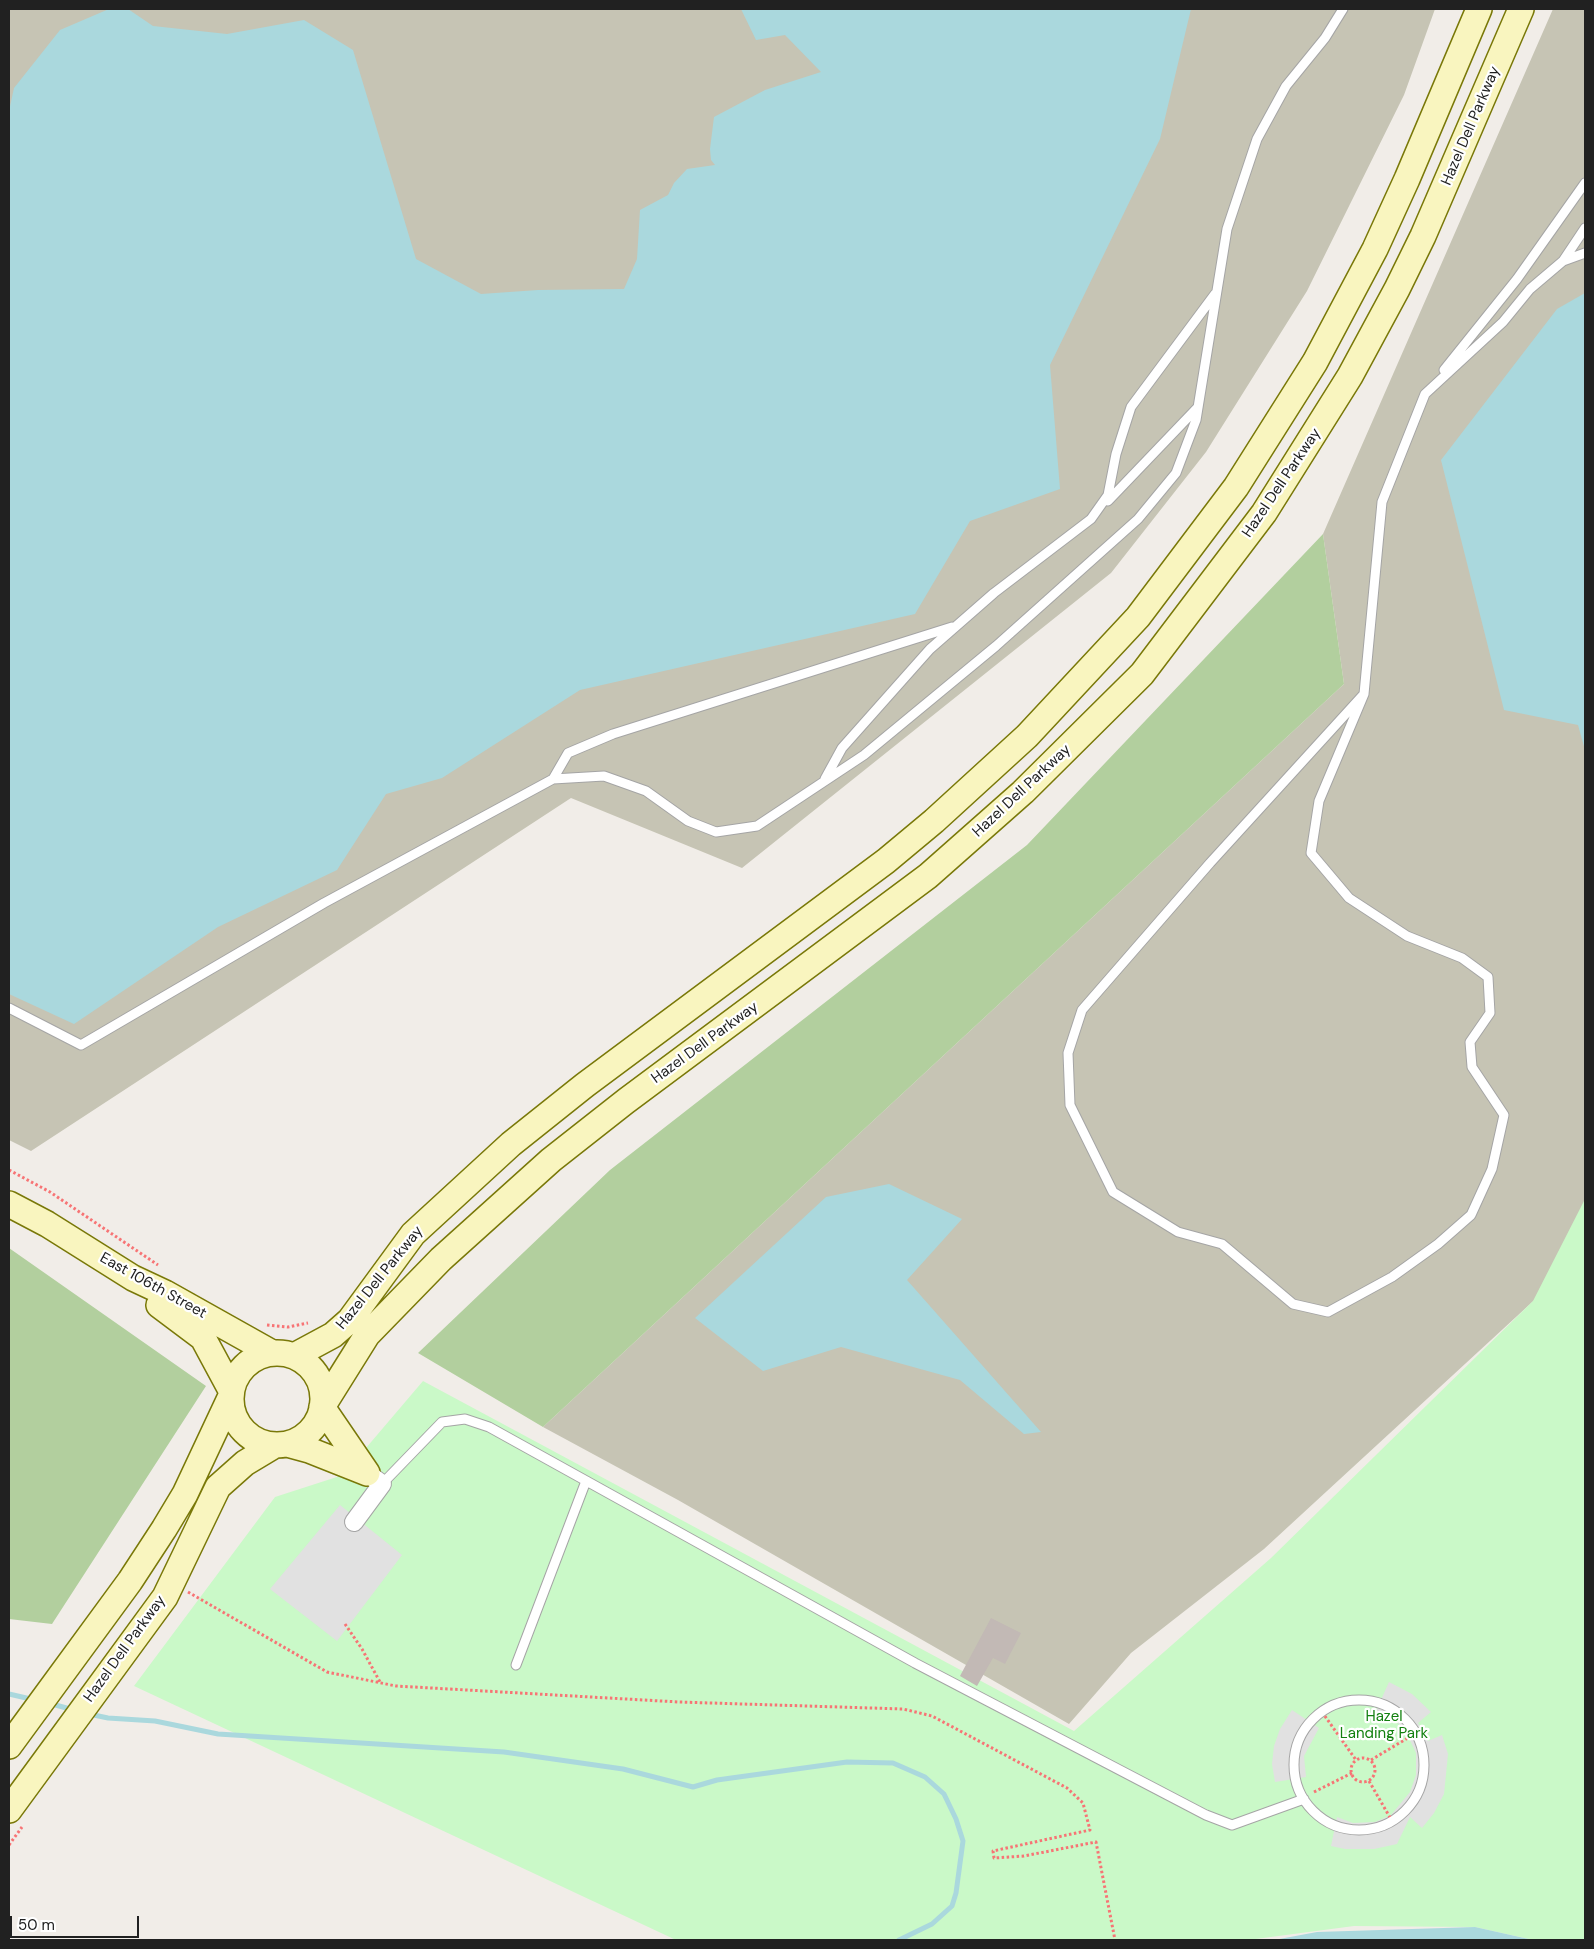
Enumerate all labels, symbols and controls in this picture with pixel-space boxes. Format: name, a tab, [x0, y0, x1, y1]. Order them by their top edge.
street label: Hazel Dell Parkway	[1438, 64, 1504, 188]
street label: Hazel Dell Parkway	[1239, 425, 1325, 541]
street label: Hazel Dell Parkway	[969, 741, 1075, 841]
street label: Hazel Dell Parkway	[648, 998, 762, 1088]
street label: Hazel Dell Parkway	[333, 1223, 427, 1333]
street label: East 106th Street	[97, 1249, 209, 1323]
street label: Hazel Dell Parkway	[80, 1592, 170, 1706]
park label: Hazel Landing Park	[1340, 1708, 1428, 1743]
scale bar	[12, 1906, 141, 1938]
text: 50 m	[18, 1915, 55, 1935]

